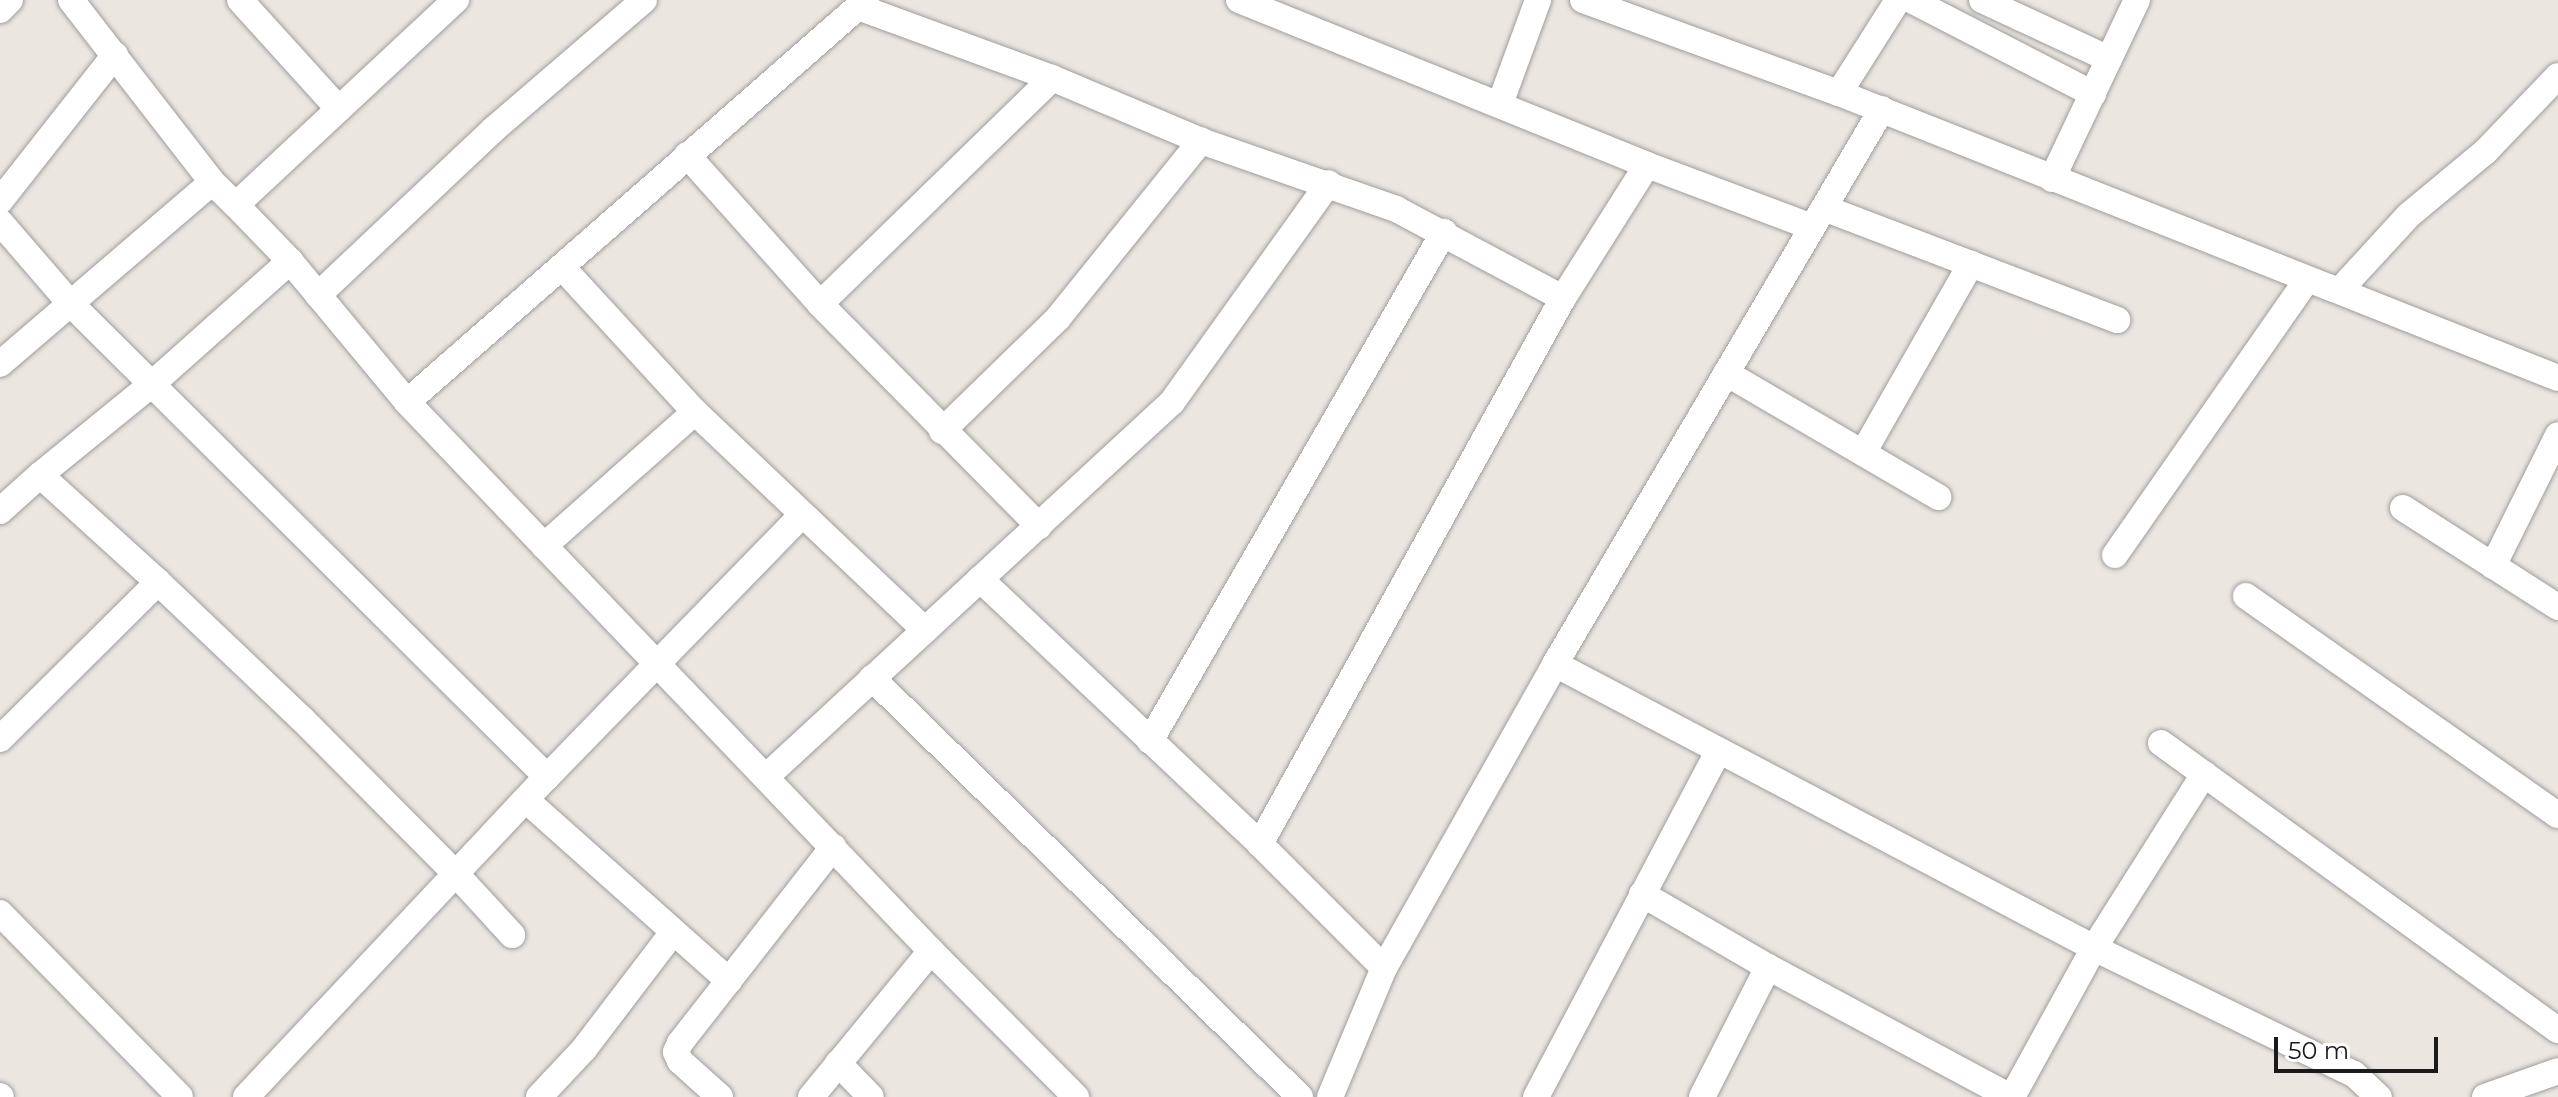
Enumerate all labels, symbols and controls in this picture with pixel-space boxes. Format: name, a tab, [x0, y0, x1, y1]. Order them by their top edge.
scale bar	[2278, 1021, 2442, 1071]
text: 50 m	[2288, 1036, 2349, 1065]

